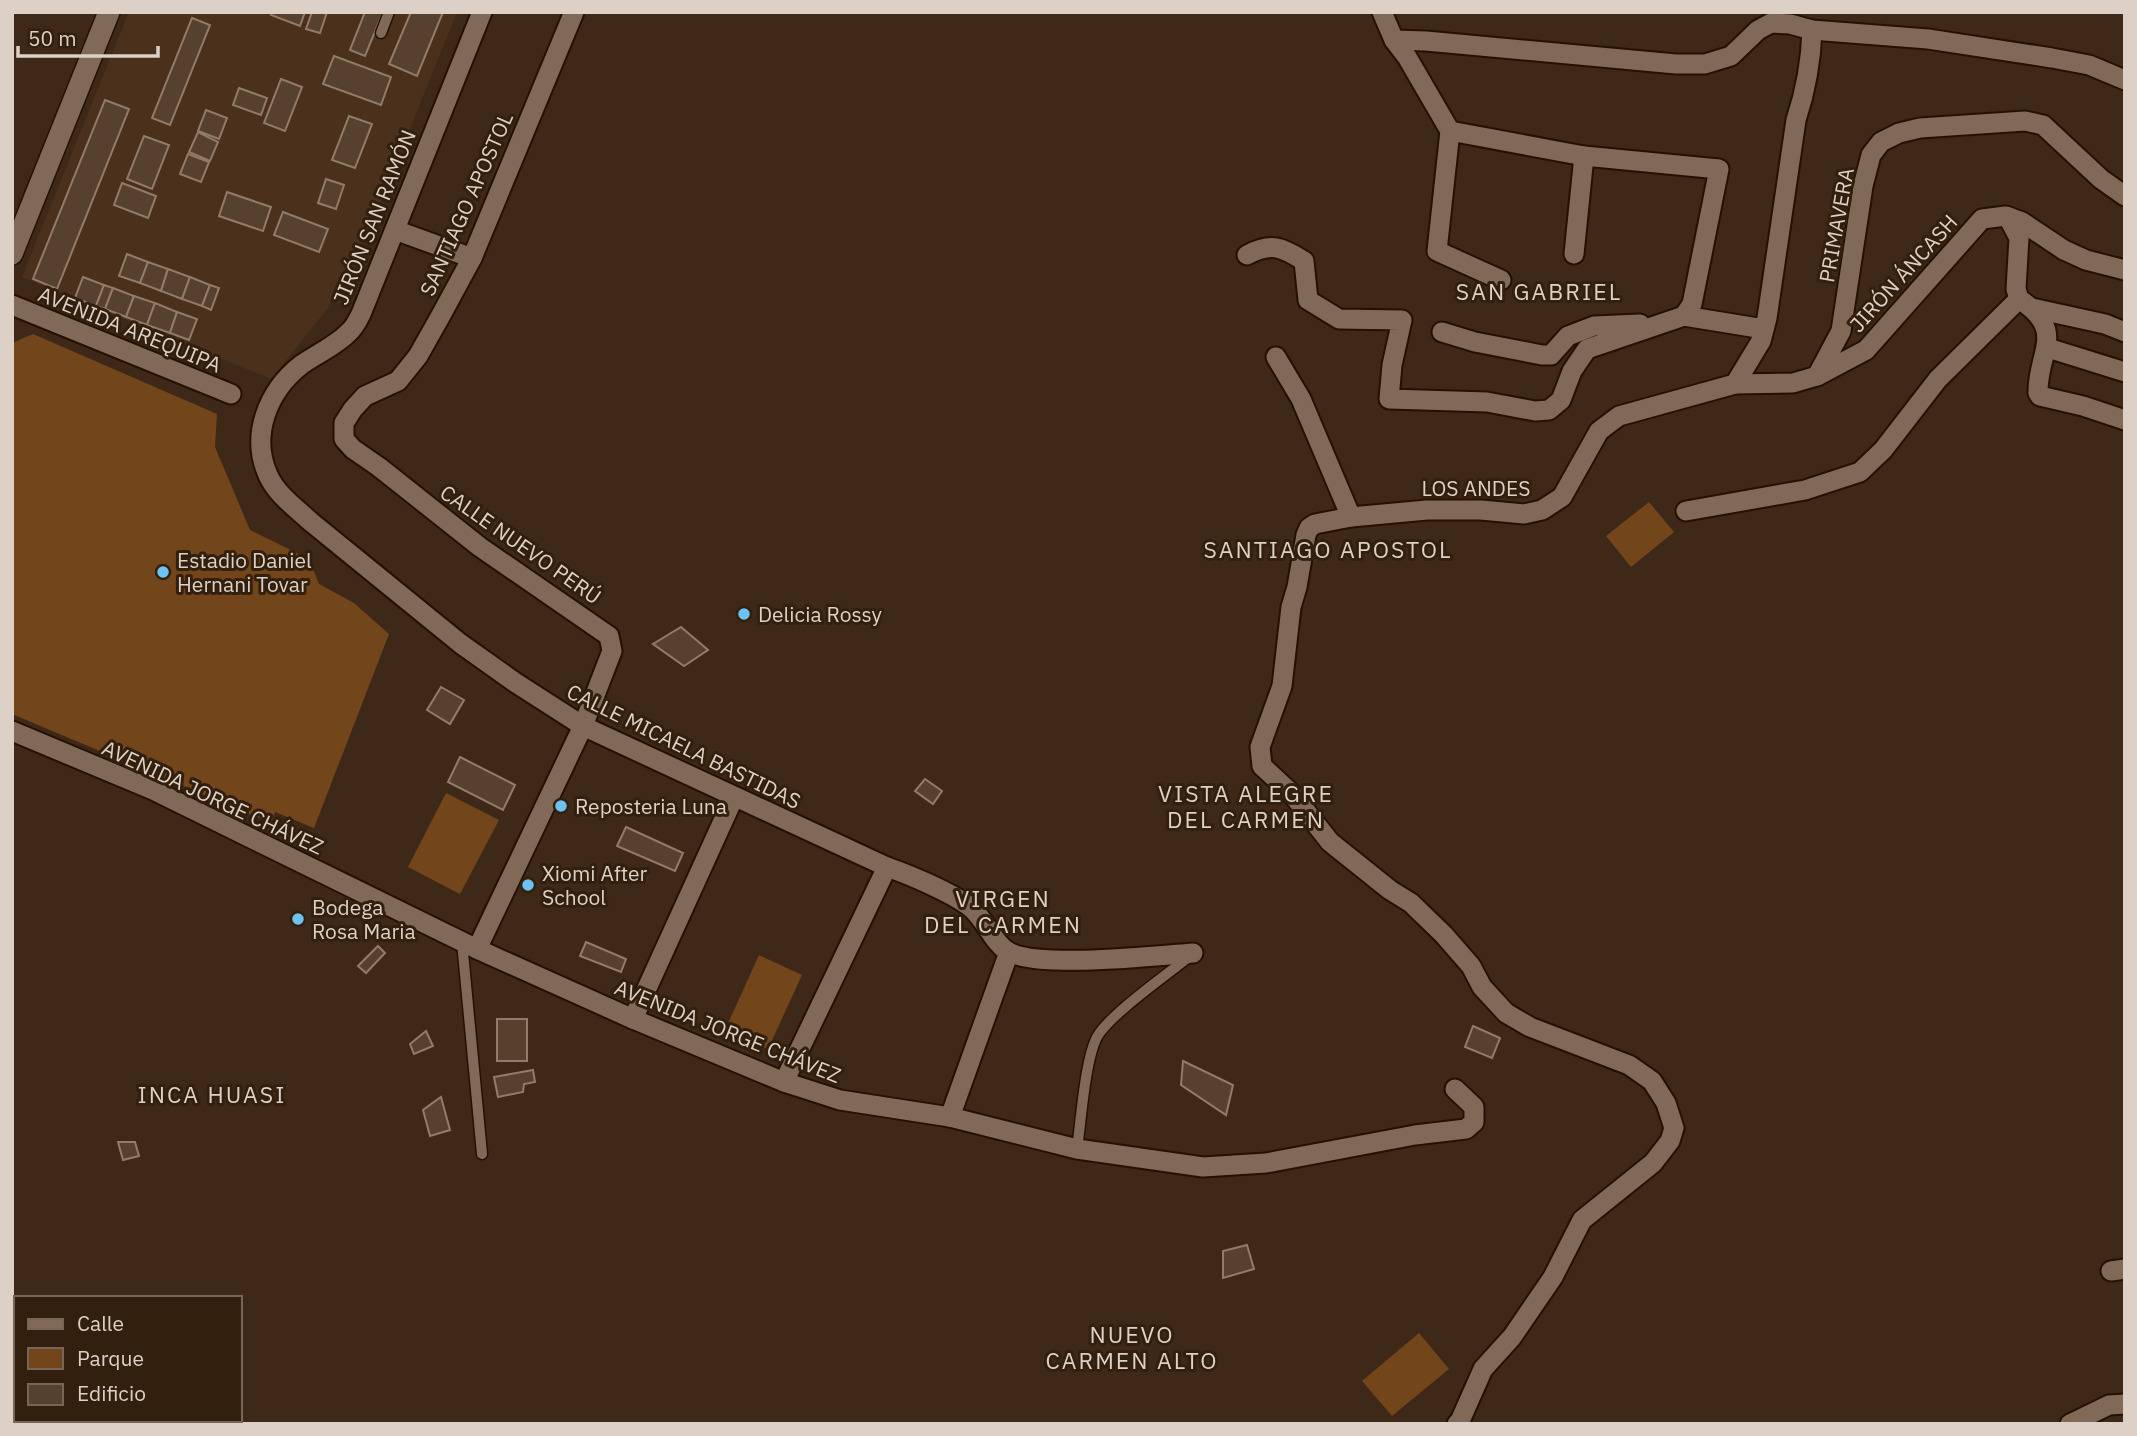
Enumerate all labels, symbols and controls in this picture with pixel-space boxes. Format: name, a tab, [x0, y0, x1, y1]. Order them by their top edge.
scale bar	[18, 14, 158, 58]
text: 50 m	[28, 24, 77, 52]
street label: SANTIAGO APOSTOL	[413, 108, 519, 300]
street label: JIRÓN SAN RAMÓN	[326, 125, 422, 309]
street label: PRIMAVERA	[1812, 165, 1860, 285]
street label: JIRÓN ÁNCASH	[1843, 208, 1963, 338]
district label: SAN GABRIEL	[1456, 276, 1622, 306]
street label: AVENIDA AREQUIPA	[34, 279, 226, 379]
street label: LOS ANDES	[1422, 474, 1530, 502]
street label: CALLE NUEVO PERÚ	[435, 478, 607, 610]
district label: SANTIAGO APOSTOL	[1203, 534, 1453, 564]
place label: Estadio Daniel Hernani Tovar	[177, 546, 312, 598]
marker: Estadio Daniel Hernani Tovar	[155, 564, 171, 580]
place label: Delicia Rossy	[758, 600, 882, 628]
marker: Delicia Rossy	[736, 606, 752, 622]
street label: CALLE MICAELA BASTIDAS	[562, 677, 806, 815]
street label: AVENIDA JORGE CHÁVEZ	[98, 733, 328, 861]
district label: VISTA ALEGRE DEL CARMEN	[1158, 778, 1334, 834]
place label: Reposteria Luna	[575, 792, 727, 820]
marker: Reposteria Luna	[553, 798, 569, 814]
place label: Xiomi After School	[542, 859, 648, 911]
marker: Xiomi After School	[520, 877, 536, 893]
district label: VIRGEN DEL CARMEN	[924, 883, 1082, 939]
place label: Bodega Rosa Maria	[312, 893, 416, 945]
marker: Bodega Rosa Maria	[290, 911, 306, 927]
street label: AVENIDA JORGE CHÁVEZ	[611, 973, 845, 1089]
district label: INCA HUASI	[138, 1079, 286, 1109]
legend	[14, 1296, 242, 1422]
text: Calle	[77, 1309, 124, 1337]
district label: NUEVO CARMEN ALTO	[1045, 1319, 1219, 1375]
text: Parque	[77, 1344, 144, 1372]
text: Edificio	[77, 1379, 146, 1407]

